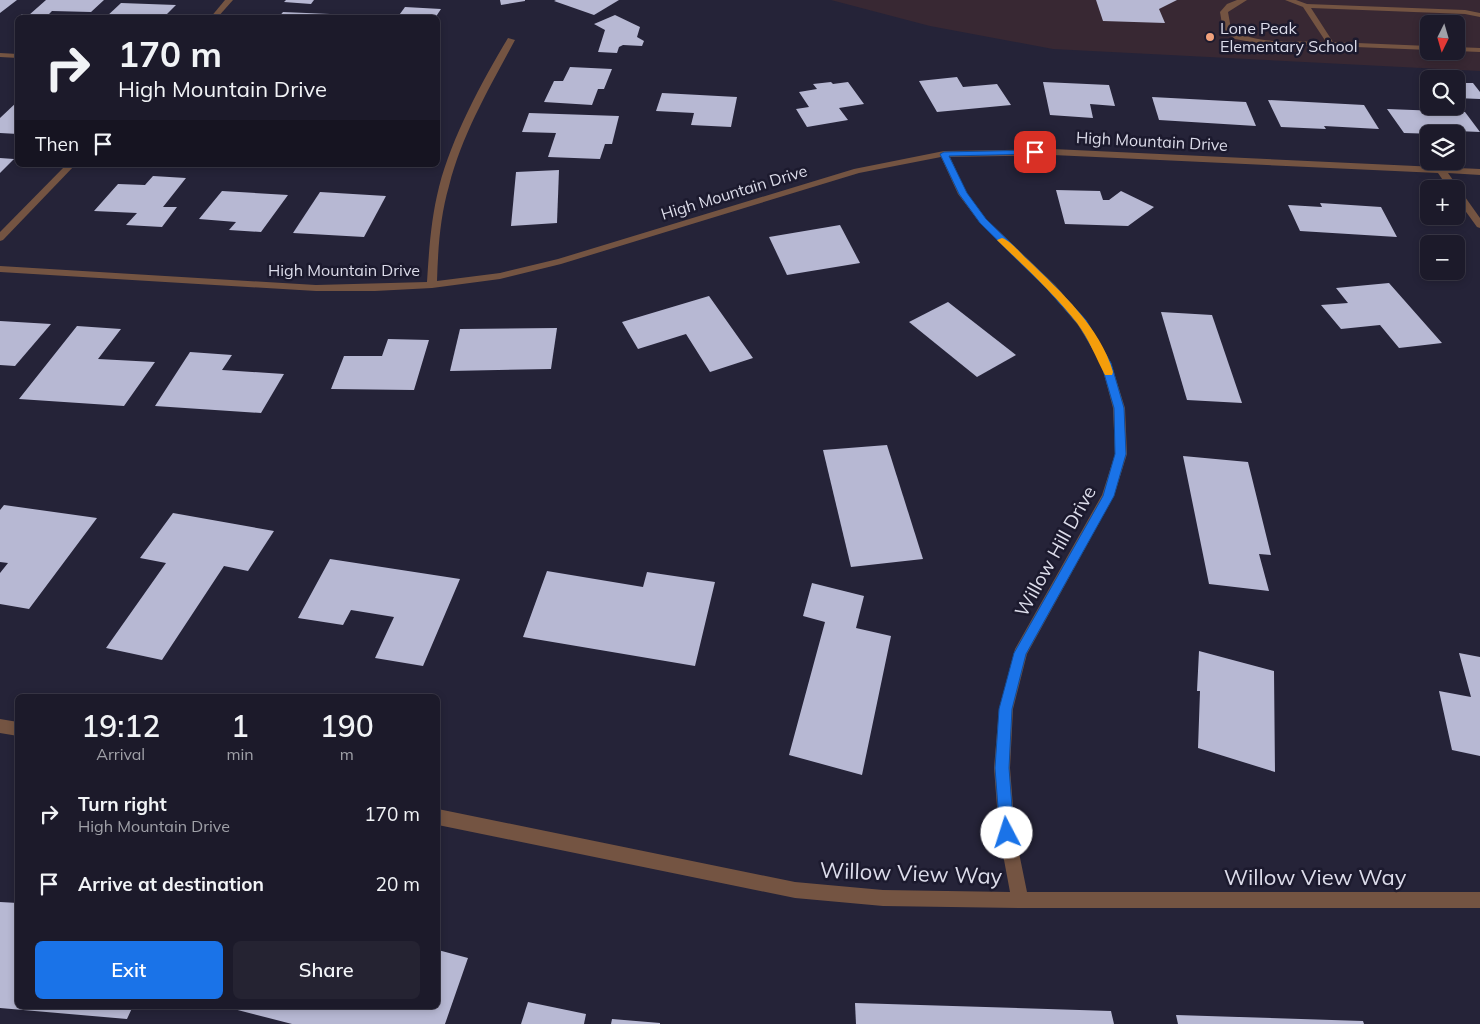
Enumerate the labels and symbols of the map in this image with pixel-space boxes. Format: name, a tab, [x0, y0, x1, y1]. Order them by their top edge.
north arrow	[1420, 15, 1465, 60]
place label: Lone Peak Elementary School	[1220, 18, 1358, 56]
marker: Lone Peak Elementary School	[1204, 31, 1216, 43]
street label: High Mountain Drive	[1076, 127, 1228, 155]
pin	[1014, 131, 1056, 173]
street label: High Mountain Drive	[658, 160, 810, 224]
street label: High Mountain Drive	[268, 260, 420, 280]
street label: Willow Hill Drive	[1009, 481, 1101, 621]
position arrow	[980, 806, 1032, 858]
street label: Willow View Way	[819, 856, 1003, 890]
street label: Willow View Way	[1224, 863, 1407, 891]

